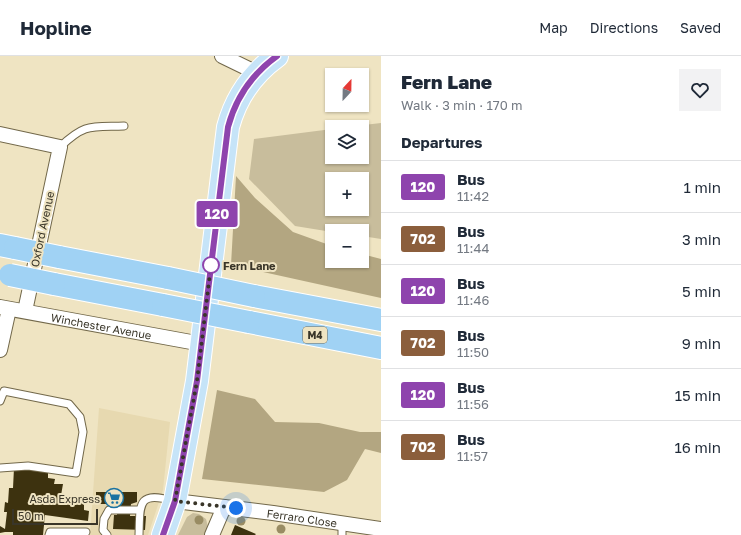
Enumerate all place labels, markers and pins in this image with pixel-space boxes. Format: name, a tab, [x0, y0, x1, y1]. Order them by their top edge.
marker: Fern Lane	[202, 256, 220, 274]
place label: Fern Lane	[223, 259, 276, 272]
supermarket icon: Asda Express	[103, 487, 125, 509]
place label: Asda Express	[29, 492, 100, 505]

